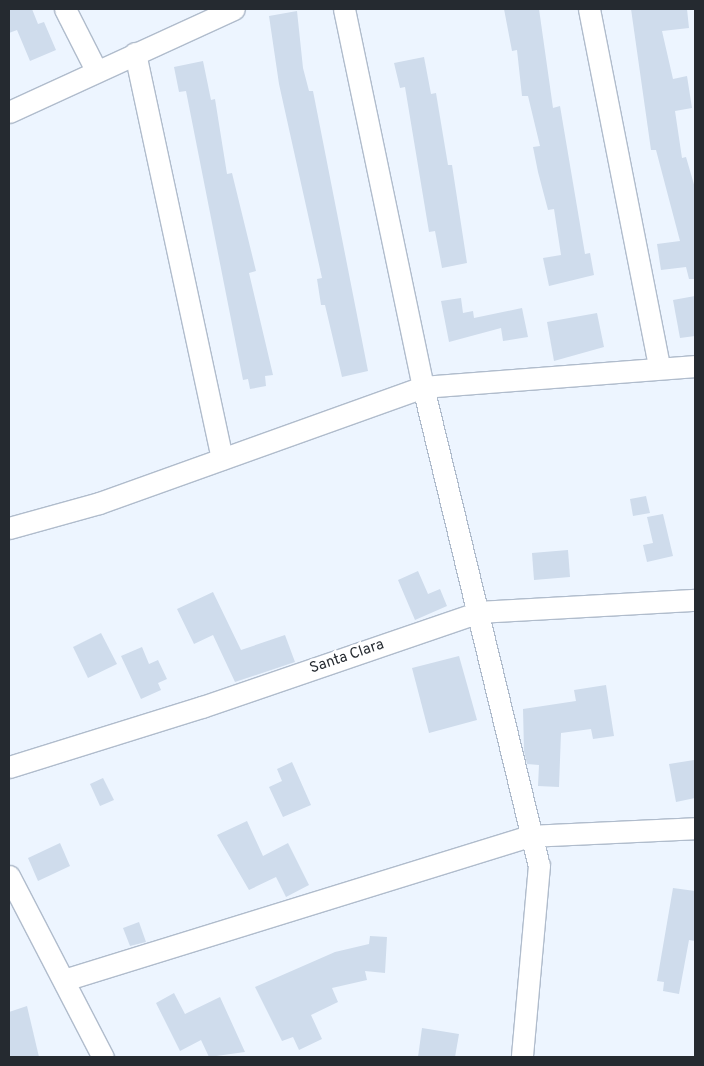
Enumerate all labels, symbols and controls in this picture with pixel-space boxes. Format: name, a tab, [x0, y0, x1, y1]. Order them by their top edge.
street label: Santa Clara	[307, 636, 387, 678]

